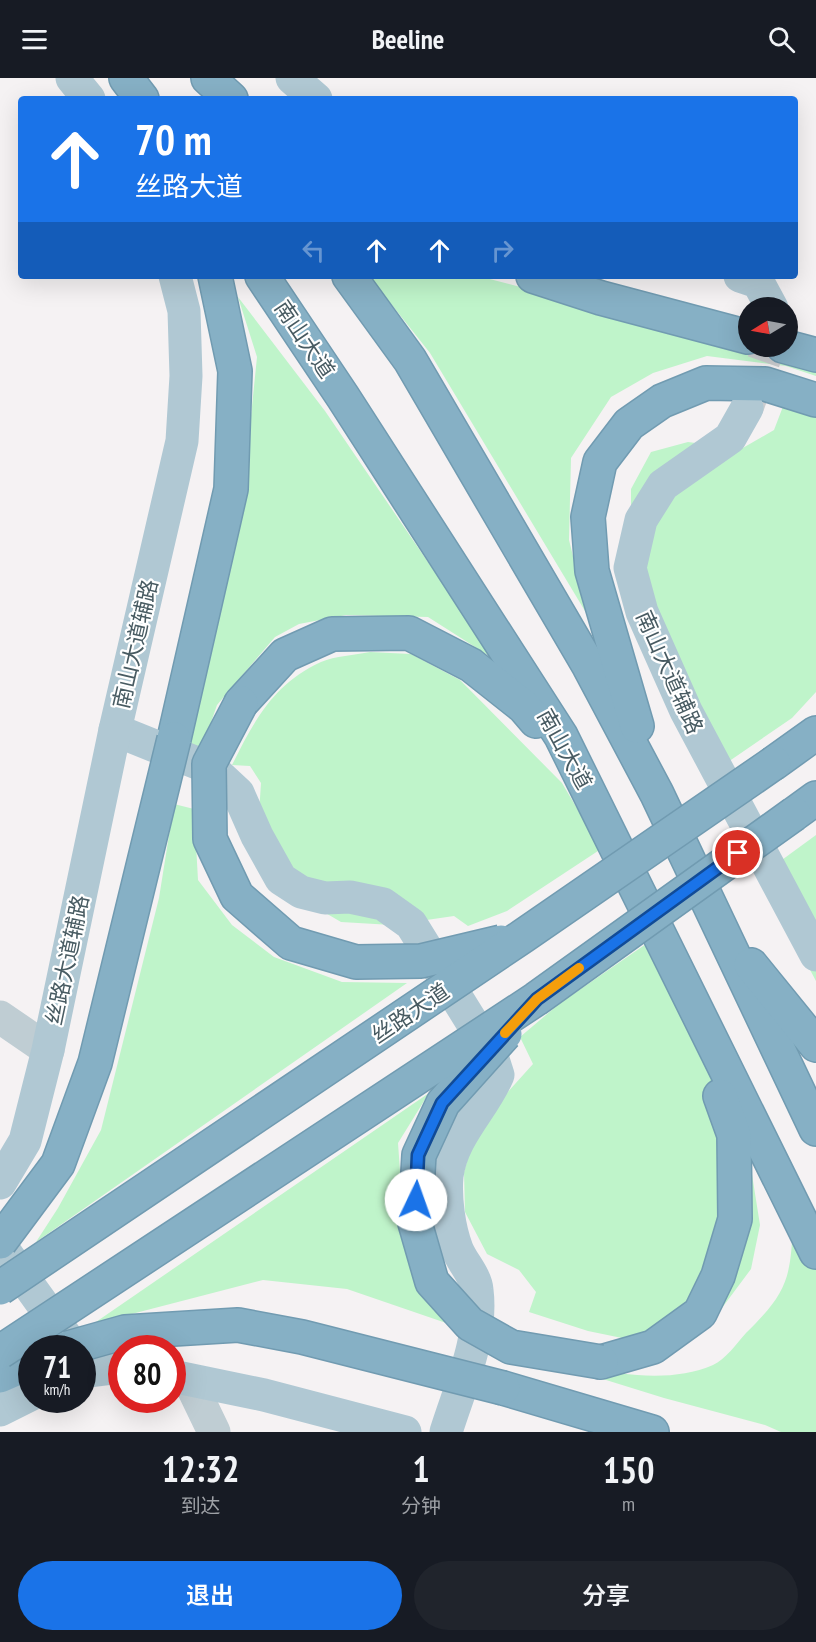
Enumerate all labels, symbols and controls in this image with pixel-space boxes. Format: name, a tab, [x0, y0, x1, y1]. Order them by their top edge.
text: Beeline	[372, 22, 444, 56]
icon: menu	[18, 23, 51, 56]
icon: search	[765, 23, 798, 56]
text: 70 m	[135, 112, 212, 167]
icon: ahead	[36, 120, 114, 198]
text: 丝路大道	[135, 169, 243, 203]
icon: left	[297, 234, 330, 267]
icon: ahead	[360, 234, 393, 267]
icon: ahead	[423, 234, 456, 267]
icon: right	[486, 234, 519, 267]
street label: 南山大道	[269, 295, 341, 383]
north arrow	[738, 297, 798, 357]
map controls	[738, 297, 798, 357]
street label: 南山大道辅路	[107, 577, 163, 711]
street label: 南山大道辅路	[630, 606, 710, 738]
street label: 南山大道	[531, 704, 599, 794]
pin	[712, 827, 763, 878]
icon: arrive	[721, 836, 754, 869]
street label: 丝路大道辅路	[40, 893, 94, 1027]
street label: 丝路大道	[366, 977, 454, 1049]
position arrow	[384, 1168, 448, 1232]
speed limit sign: 80	[108, 1335, 186, 1413]
text: 71	[43, 1347, 71, 1386]
text: km/h	[44, 1380, 70, 1399]
text: 12:32	[162, 1445, 240, 1492]
text: 1	[413, 1445, 430, 1492]
text: 150	[603, 1446, 654, 1493]
text: m	[622, 1491, 635, 1517]
text: 到达	[181, 1493, 221, 1519]
text: 分钟	[401, 1493, 441, 1519]
button: 退出	[18, 1561, 402, 1630]
button: 分享	[414, 1561, 798, 1630]

